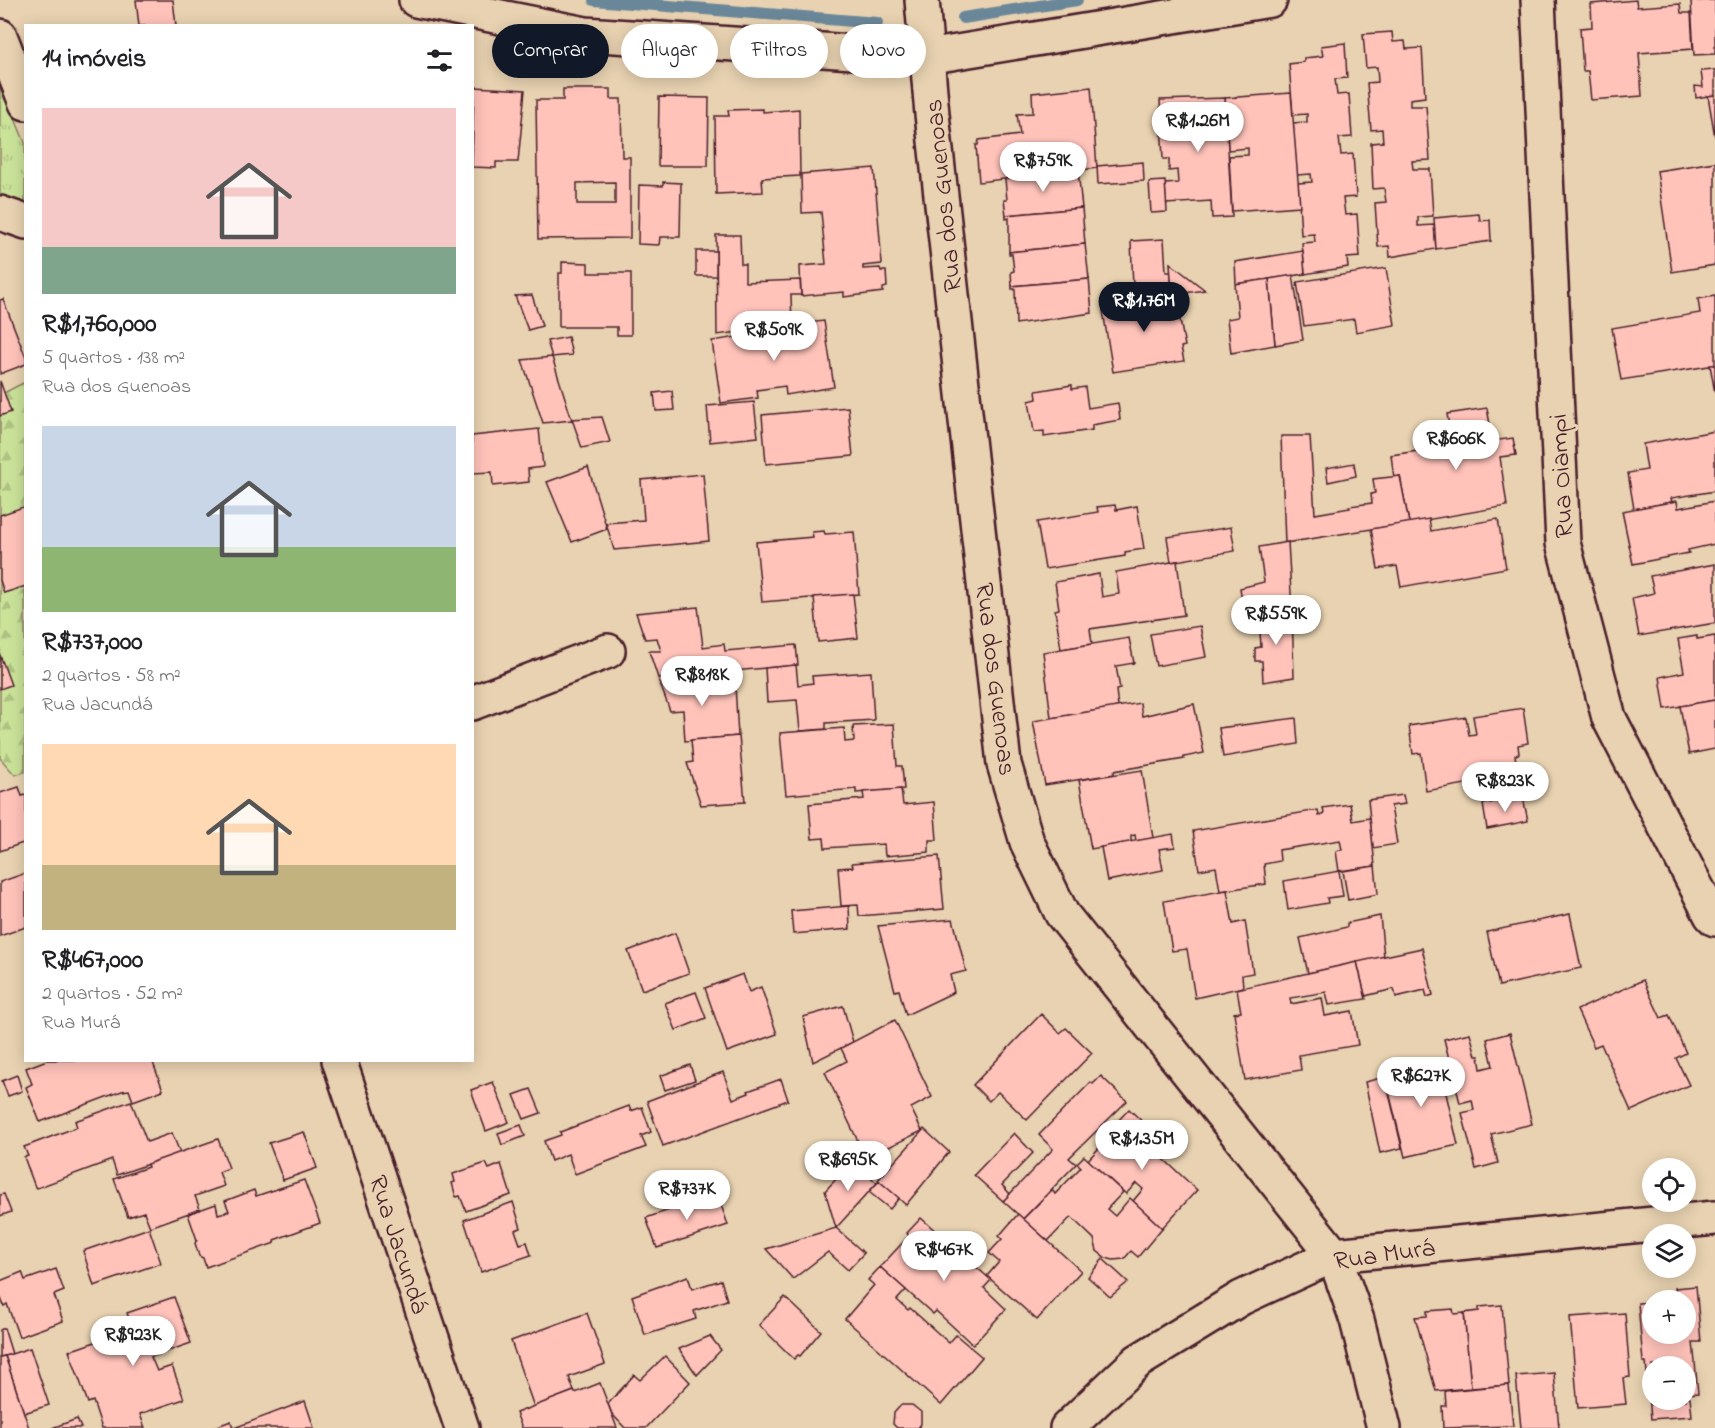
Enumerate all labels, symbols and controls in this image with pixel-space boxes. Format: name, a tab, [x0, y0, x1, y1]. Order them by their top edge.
chip: Comprar	[492, 24, 609, 78]
chip: Alugar	[621, 24, 718, 78]
chip: Filtros	[730, 24, 828, 78]
chip: Novo	[840, 24, 926, 78]
text: 14 imóveis	[42, 41, 146, 79]
icon: filters	[423, 44, 456, 77]
street label: Rua dos Guenoas	[916, 97, 974, 294]
pin: R$1.26M	[1143, 102, 1253, 153]
text: R$1.26M	[1166, 107, 1230, 136]
pin: R$759K	[994, 142, 1092, 193]
icon: home	[195, 147, 303, 255]
text: R$759K	[1014, 147, 1072, 176]
pin: R$1.76M	[1089, 282, 1199, 333]
text: R$1.76M	[1113, 287, 1175, 316]
text: R$1,760,000	[42, 306, 156, 344]
pin: R$509K	[725, 311, 823, 362]
text: R$509K	[745, 316, 803, 345]
text: 5 quartos · 138 m²	[42, 344, 185, 373]
text: Rua dos Guenoas	[42, 373, 191, 402]
street label: Rua Oiampi	[1541, 413, 1585, 539]
pin: R$606K	[1407, 420, 1505, 471]
text: R$606K	[1426, 425, 1486, 454]
icon: home	[195, 465, 303, 573]
street label: Rua dos Guenoas	[963, 581, 1025, 778]
pin: R$559K	[1227, 595, 1325, 646]
text: R$559K	[1245, 600, 1307, 629]
text: R$737,000	[42, 624, 142, 662]
pin: R$818K	[653, 656, 751, 707]
text: R$818K	[675, 661, 729, 690]
text: 2 quartos · 58 m²	[42, 662, 181, 691]
text: Rua Jacundá	[42, 691, 152, 720]
pin: R$823K	[1456, 762, 1554, 813]
text: R$823K	[1476, 767, 1534, 796]
icon: home	[195, 783, 303, 891]
text: R$467,000	[42, 942, 143, 980]
text: 2 quartos · 52 m²	[42, 980, 183, 1009]
text: Rua Murá	[42, 1009, 120, 1038]
pin: R$627K	[1372, 1057, 1470, 1108]
text: R$627K	[1391, 1062, 1451, 1091]
pin: R$1.35M	[1087, 1120, 1197, 1171]
text: R$1.35M	[1109, 1125, 1175, 1154]
pin: R$695K	[799, 1141, 897, 1192]
text: R$695K	[818, 1146, 878, 1175]
map controls	[1642, 1158, 1696, 1410]
button: locate	[1642, 1158, 1696, 1212]
pin: R$737K	[638, 1170, 736, 1221]
street label: Rua Jacundá	[357, 1171, 437, 1319]
text: R$737K	[658, 1175, 716, 1204]
button: layers	[1642, 1224, 1696, 1278]
street label: Rua Murá	[1332, 1230, 1437, 1282]
pin: R$467K	[895, 1231, 993, 1282]
text: R$467K	[915, 1236, 973, 1265]
button: +	[1642, 1290, 1696, 1344]
pin: R$923K	[84, 1316, 182, 1367]
text: R$923K	[104, 1321, 162, 1350]
button: −	[1642, 1356, 1696, 1410]

